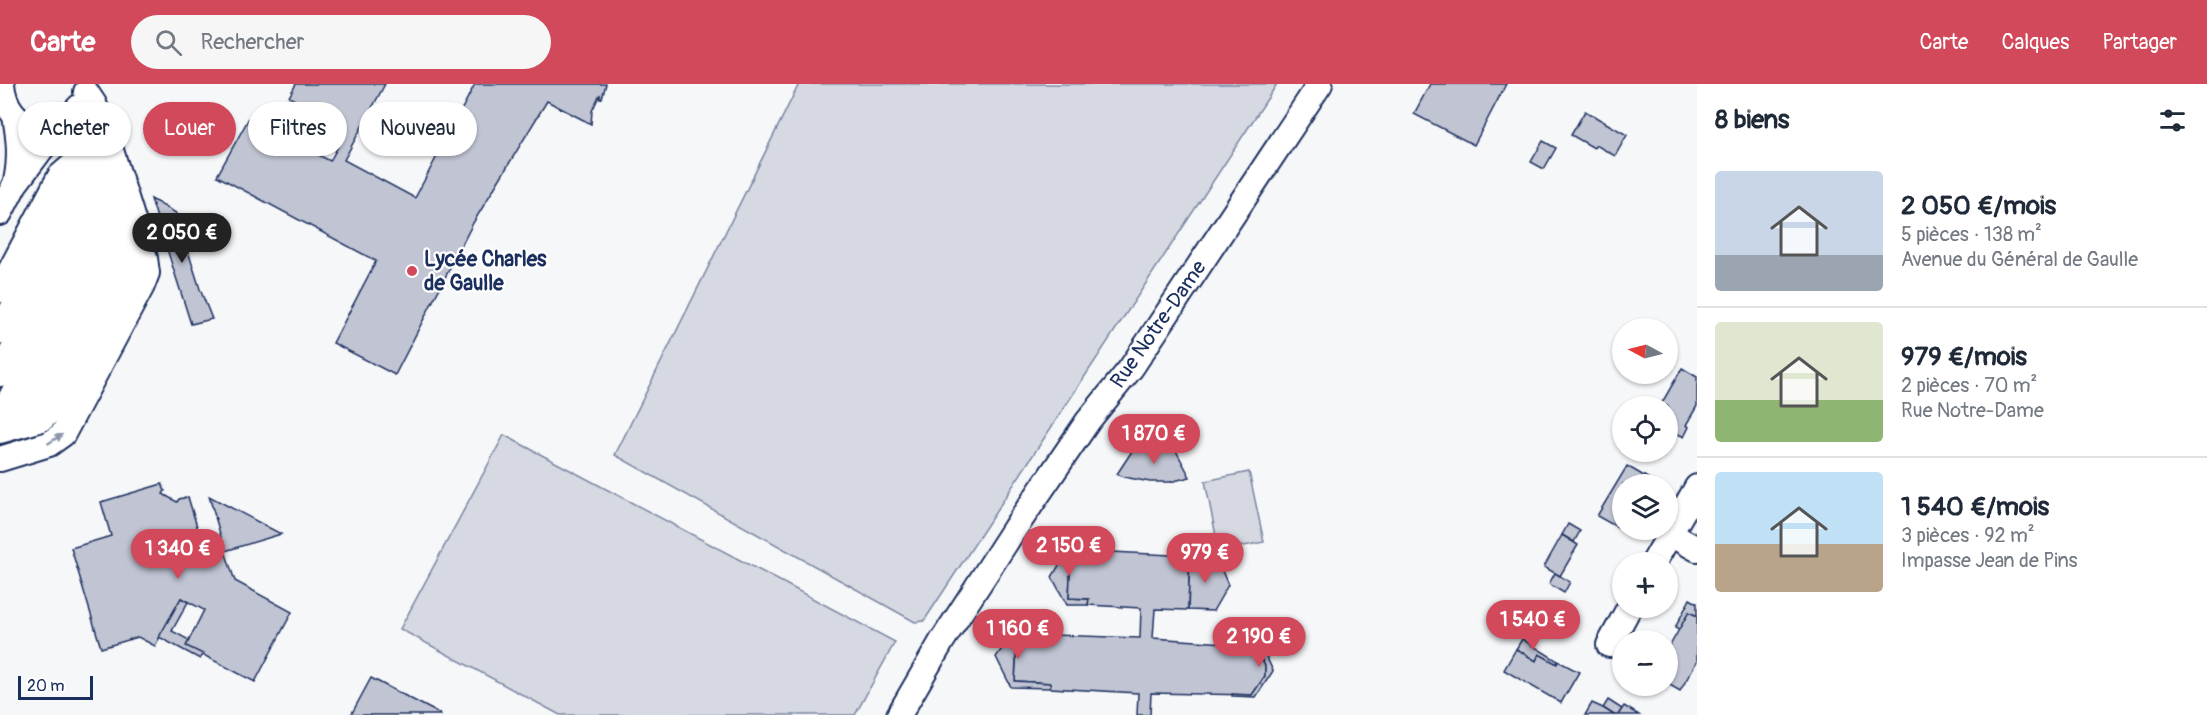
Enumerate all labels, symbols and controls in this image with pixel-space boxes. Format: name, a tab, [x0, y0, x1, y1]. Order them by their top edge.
search box	[131, 15, 551, 69]
text: Carte	[30, 25, 95, 60]
icon: search	[152, 26, 185, 59]
text: Rechercher	[200, 28, 304, 56]
text: Carte	[1919, 29, 1968, 56]
text: Calques	[2001, 29, 2069, 56]
text: Partager	[2102, 29, 2177, 56]
chip: Acheter	[18, 102, 131, 156]
chip: Louer	[143, 102, 236, 156]
chip: Filtres	[248, 102, 347, 156]
chip: Nouveau	[359, 102, 477, 156]
text: 8 biens	[1715, 104, 1789, 136]
icon: filters	[2156, 104, 2189, 137]
text: 2 050 €/mois	[1901, 190, 2056, 222]
icon: home	[1763, 195, 1835, 267]
pin: 2 050 €	[127, 213, 237, 264]
text: 2 050 €	[146, 220, 218, 245]
text: 5 pièces · 138 m²	[1901, 222, 2042, 247]
place label: Lycée Charles de Gaulle	[424, 246, 547, 297]
text: Avenue du Général de Gaulle	[1901, 247, 2138, 272]
street label: Rue Notre-Dame	[1104, 255, 1213, 393]
marker: Lycée Charles de Gaulle	[405, 264, 419, 278]
north arrow	[1612, 318, 1678, 384]
map controls	[1612, 318, 1678, 696]
text: 979 €/mois	[1901, 341, 2027, 373]
icon: home	[1763, 346, 1835, 418]
text: 2 pièces · 70 m²	[1901, 373, 2037, 398]
button: locate	[1612, 396, 1678, 462]
text: Rue Notre-Dame	[1901, 398, 2044, 423]
pin: 1 870 €	[1099, 414, 1209, 465]
text: 1 870 €	[1122, 421, 1186, 446]
one-way arrow	[46, 434, 63, 445]
button: layers	[1612, 474, 1678, 540]
text: 1 540 €/mois	[1901, 491, 2049, 523]
icon: home	[1763, 496, 1835, 568]
text: 3 pièces · 92 m²	[1901, 523, 2035, 548]
pin: 2 150 €	[1014, 526, 1124, 577]
pin: 1 340 €	[123, 529, 233, 580]
text: 2 150 €	[1036, 533, 1102, 558]
pin: 979 €	[1163, 533, 1247, 584]
text: 1 340 €	[145, 536, 211, 561]
text: 979 €	[1181, 540, 1229, 565]
text: Impasse Jean de Pins	[1901, 548, 2077, 573]
button: +	[1612, 552, 1678, 618]
pin: 1 540 €	[1478, 600, 1588, 651]
text: 1 540 €	[1500, 607, 1566, 632]
pin: 1 160 €	[963, 609, 1073, 660]
text: 1 160 €	[987, 616, 1049, 641]
pin: 2 190 €	[1204, 617, 1314, 668]
text: 2 190 €	[1227, 624, 1291, 649]
button: −	[1612, 630, 1678, 696]
scale bar	[18, 673, 93, 700]
text: 20 m	[27, 676, 65, 696]

